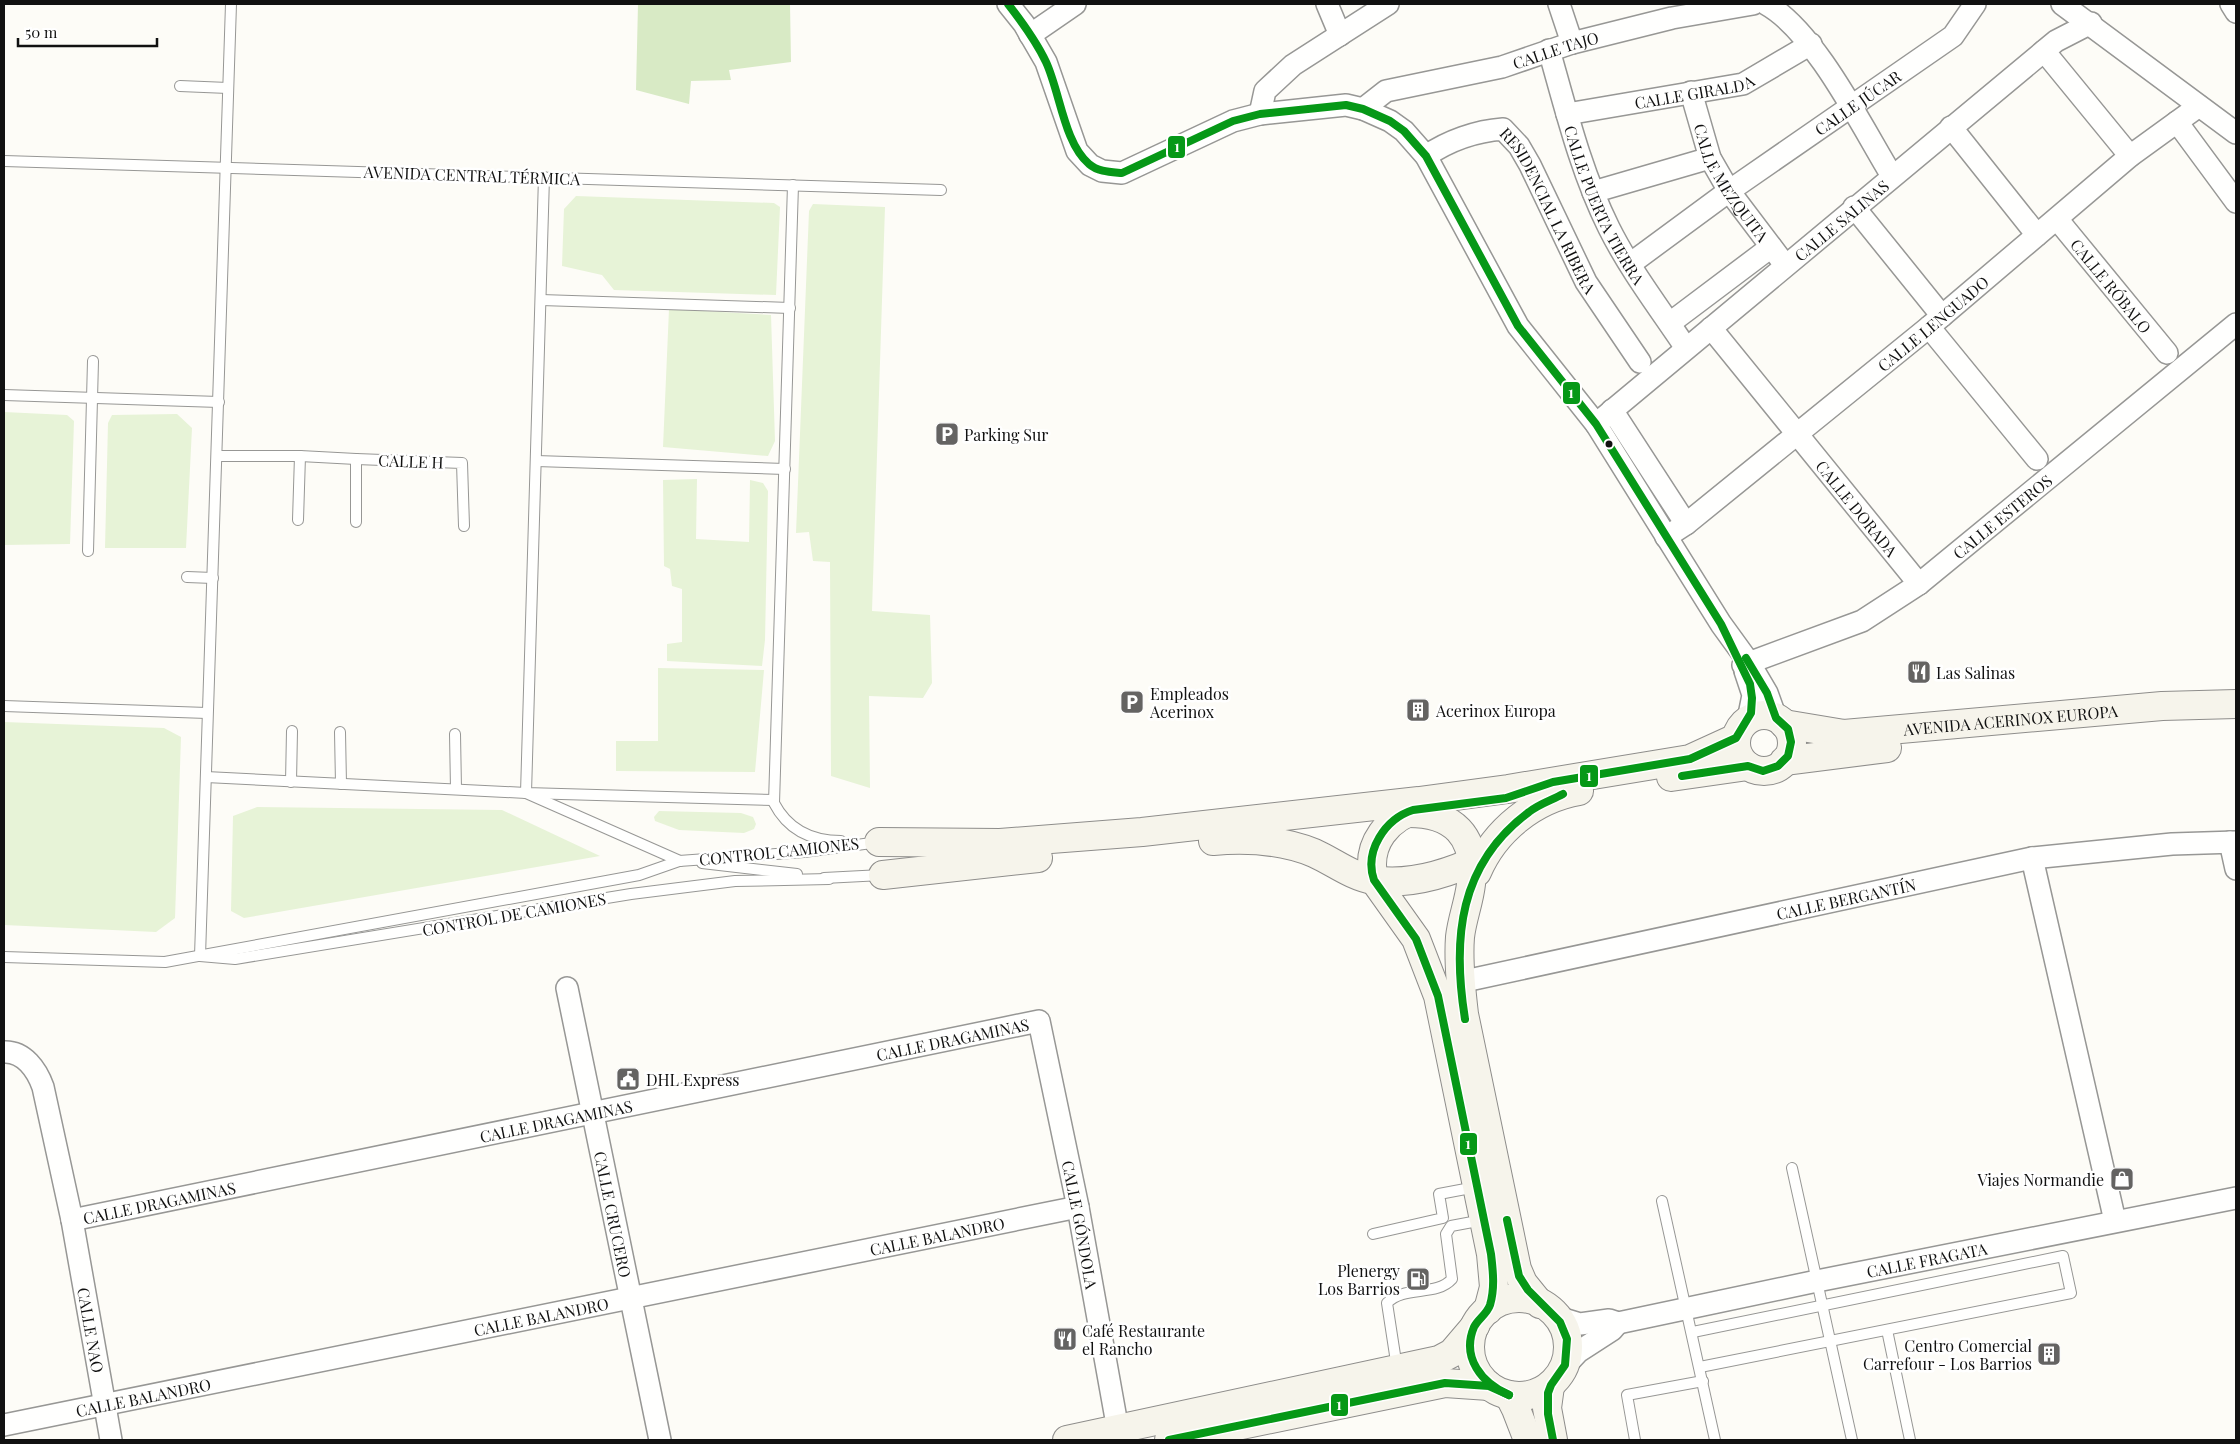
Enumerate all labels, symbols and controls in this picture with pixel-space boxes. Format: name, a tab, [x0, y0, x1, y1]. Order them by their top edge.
scale bar	[18, 15, 156, 47]
text: 50 m	[25, 22, 58, 42]
street label: CALLE TAJO	[1510, 26, 1601, 73]
street label: CALLE JÚCAR	[1810, 65, 1905, 139]
street label: CALLE GIRALDA	[1633, 69, 1759, 113]
street label: CALLE MEZQUITA	[1690, 121, 1774, 246]
street label: RESIDENCIAL LA RIBERA	[1496, 122, 1602, 298]
street label: CALLE PUERTA TIERRA	[1560, 123, 1650, 289]
line badge: 1	[1167, 135, 1186, 159]
text: 1	[1174, 137, 1180, 156]
street label: AVENIDA CENTRAL TÉRMICA	[362, 161, 582, 189]
street label: CALLE SALINAS	[1790, 175, 1893, 265]
street label: CALLE RÓBALO	[2067, 234, 2157, 337]
street label: CALLE LENGUADO	[1873, 271, 1993, 375]
line badge: 1	[1562, 381, 1581, 405]
text: 1	[1568, 383, 1574, 402]
parking icon: Parking Sur	[934, 421, 960, 447]
place label: Parking Sur	[964, 424, 1048, 445]
unlabelled marker	[1604, 439, 1614, 449]
street label: CALLE H	[378, 449, 444, 473]
street label: CALLE DORADA	[1812, 456, 1903, 561]
street label: CALLE ESTEROS	[1948, 469, 2056, 563]
restaurant icon: Las Salinas	[1906, 659, 1932, 685]
place label: Las Salinas	[1936, 662, 2015, 683]
place label: Empleados Acerinox	[1149, 683, 1229, 722]
parking icon: Empleados Acerinox	[1119, 689, 1145, 715]
building icon: Acerinox Europa	[1405, 697, 1431, 723]
street label: AVENIDA ACERINOX EUROPA	[1901, 699, 2120, 739]
place label: Acerinox Europa	[1435, 700, 1556, 721]
line badge: 1	[1579, 764, 1599, 788]
text: 1	[1586, 766, 1592, 785]
street label: CONTROL CAMIONES	[698, 832, 860, 870]
street label: CALLE BERGANTÍN	[1774, 873, 1918, 924]
street label: CONTROL DE CAMIONES	[421, 888, 607, 940]
street label: CALLE DRAGAMINAS	[874, 1013, 1031, 1065]
public building icon: DHL Express	[615, 1066, 641, 1092]
place label: DHL Express	[646, 1069, 739, 1090]
street label: CALLE DRAGAMINAS	[478, 1094, 634, 1146]
line badge: 1	[1459, 1132, 1478, 1156]
text: 1	[1465, 1134, 1471, 1153]
street label: CALLE CRUCERO	[590, 1149, 637, 1279]
street label: CALLE GÓNDOLA	[1058, 1158, 1103, 1291]
shop icon: Viajes Normandie	[2109, 1166, 2135, 1192]
place label: Viajes Normandie	[1977, 1169, 2104, 1190]
street label: CALLE DRAGAMINAS	[81, 1176, 237, 1228]
street label: CALLE BALANDRO	[868, 1212, 1006, 1260]
street label: CALLE FRAGATA	[1865, 1237, 1990, 1281]
place label: Plenergy Los Barrios	[1318, 1260, 1400, 1299]
fuel station icon: Plenergy Los Barrios	[1405, 1266, 1431, 1292]
street label: CALLE NAO	[74, 1286, 109, 1375]
street label: CALLE BALANDRO	[472, 1292, 610, 1340]
place label: Café Restaurante el Rancho	[1082, 1320, 1205, 1359]
restaurant icon: Café Restaurante el Rancho	[1052, 1326, 1078, 1352]
place label: Centro Comercial Carrefour - Los Barrios	[1863, 1335, 2032, 1374]
building icon: Centro Comercial Carrefour - Los Barrios	[2036, 1341, 2062, 1367]
street label: CALLE BALANDRO	[74, 1373, 213, 1421]
line badge: 1	[1330, 1393, 1349, 1417]
text: 1	[1336, 1395, 1342, 1414]

